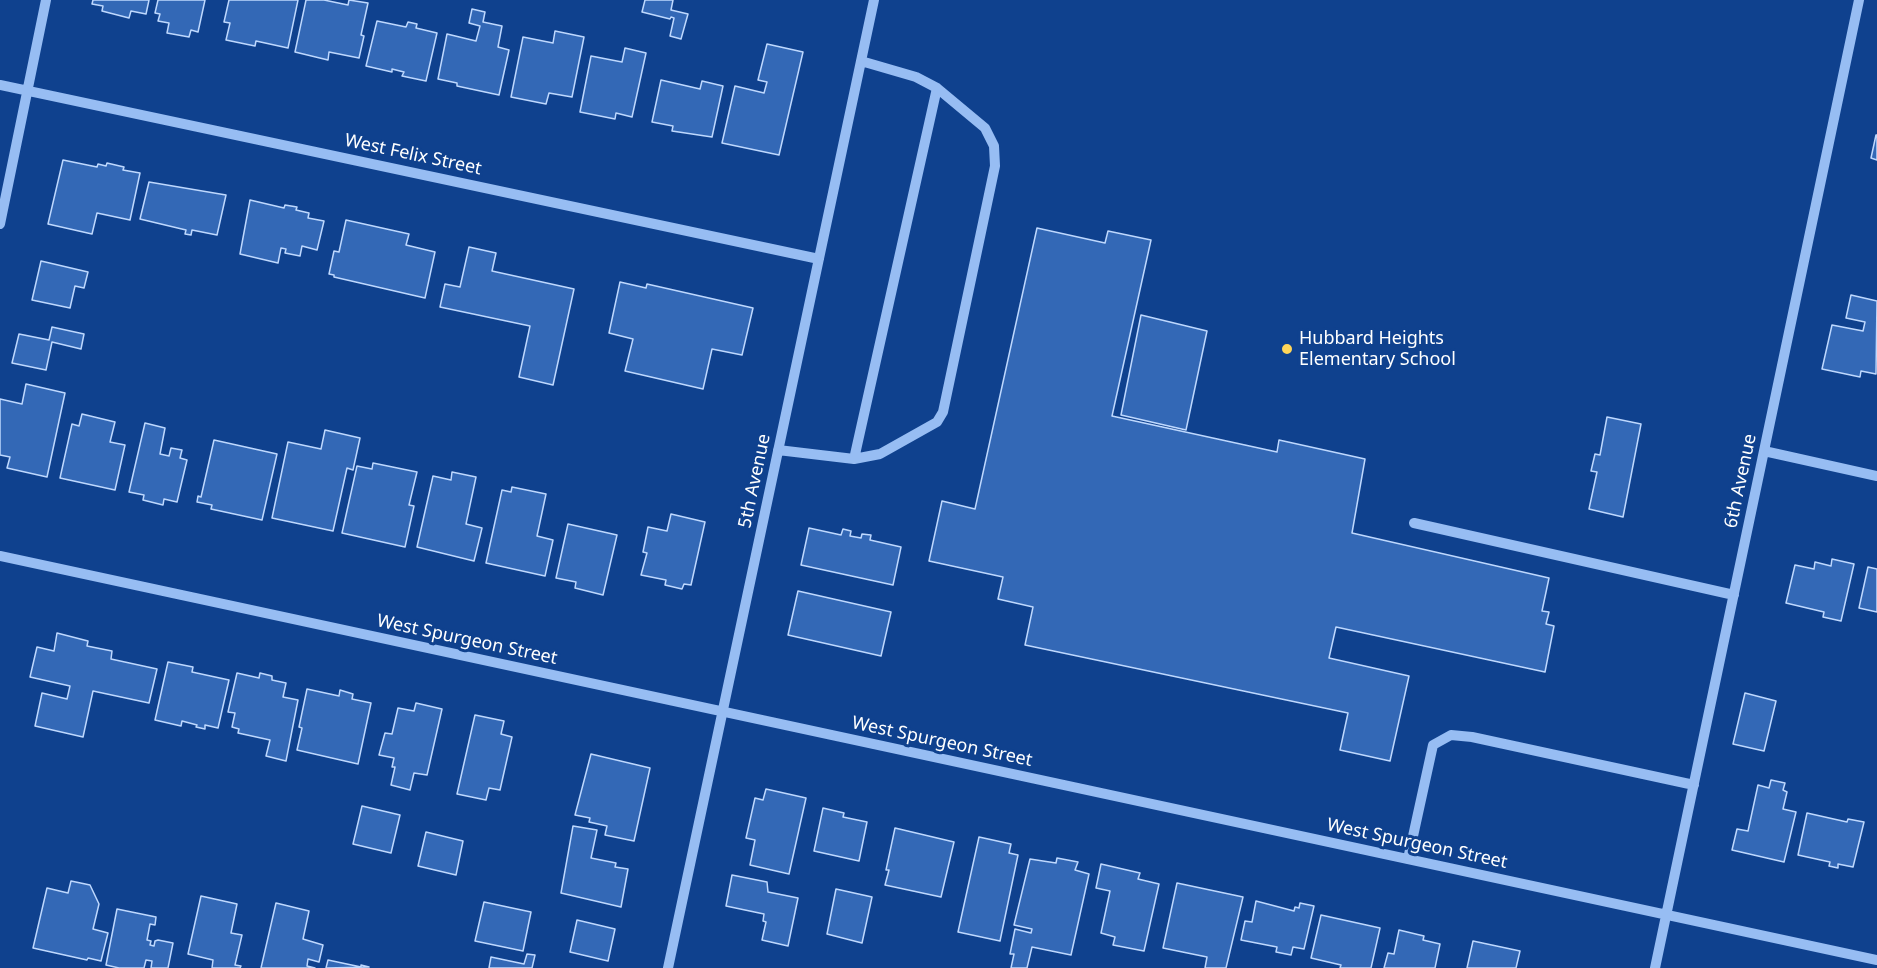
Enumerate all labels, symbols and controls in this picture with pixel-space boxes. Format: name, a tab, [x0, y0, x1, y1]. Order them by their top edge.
street label: West Felix Street	[342, 130, 484, 180]
place label: Hubbard Heights Elementary School	[1299, 328, 1456, 370]
marker: Hubbard Heights Elementary School	[1280, 342, 1294, 356]
street label: 5th Avenue	[734, 432, 776, 530]
street label: 6th Avenue	[1720, 432, 1762, 530]
street label: West Spurgeon Street	[375, 610, 559, 670]
street label: West Spurgeon Street	[850, 712, 1034, 772]
street label: West Spurgeon Street	[1325, 814, 1509, 874]

